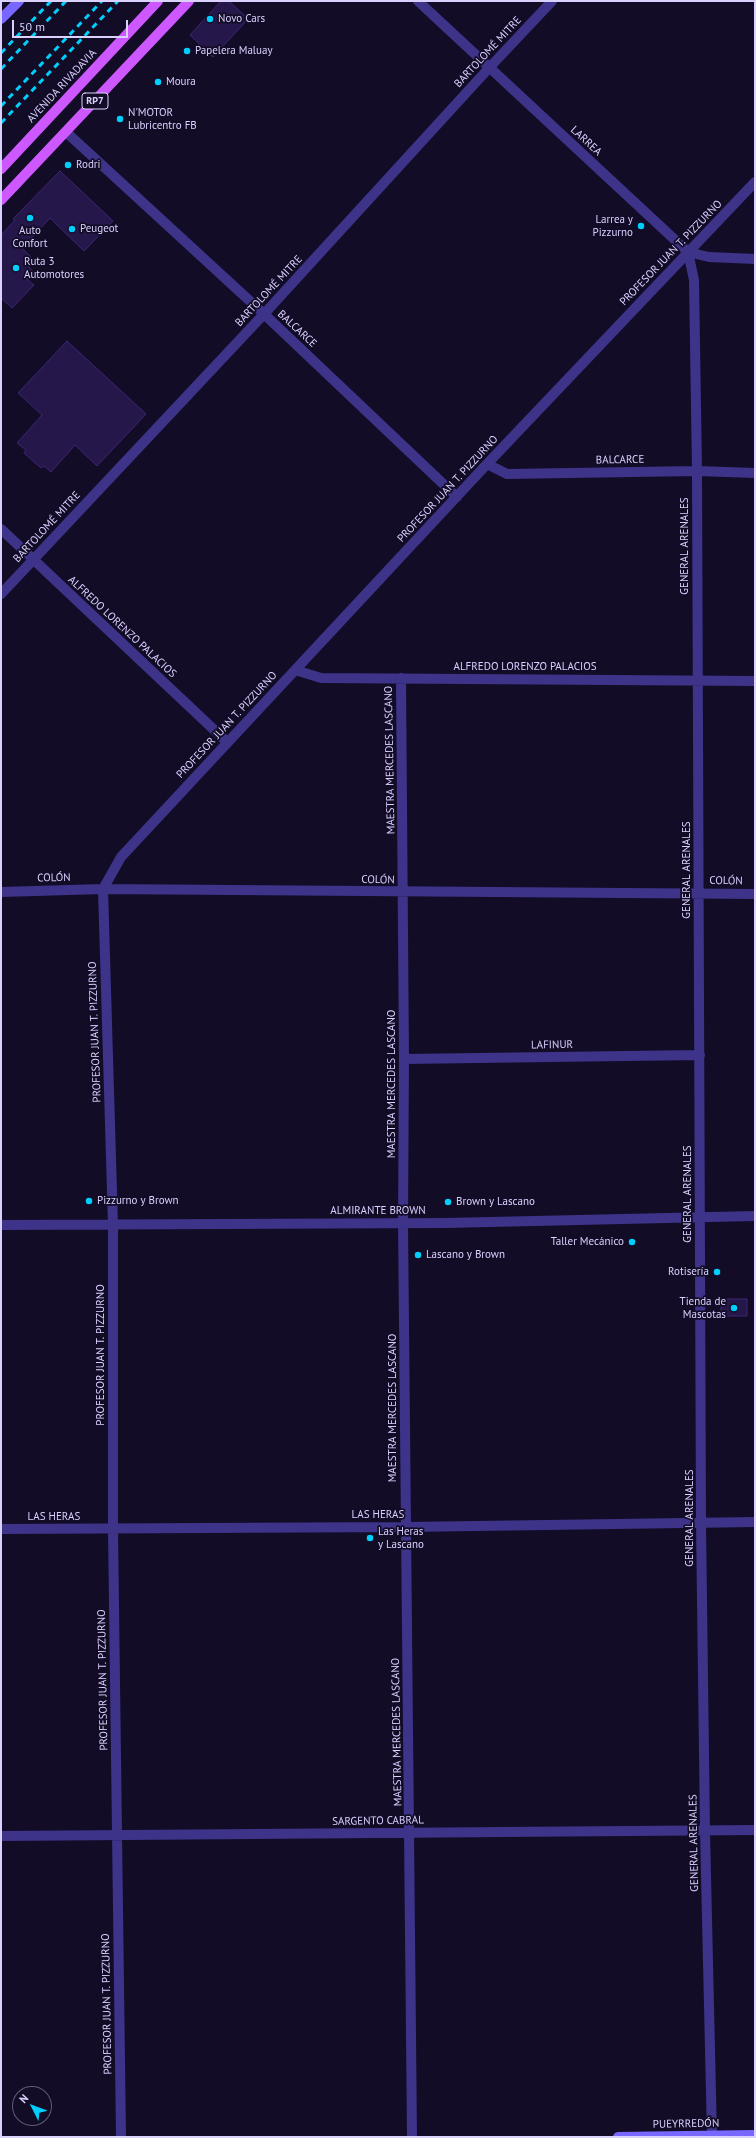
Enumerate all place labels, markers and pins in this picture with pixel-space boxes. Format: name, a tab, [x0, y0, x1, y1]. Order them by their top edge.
place label: Novo Cars	[218, 12, 265, 26]
marker: Novo Cars	[205, 14, 215, 24]
place label: Papelera Maluay	[195, 44, 273, 58]
marker: Papelera Maluay	[182, 46, 192, 56]
place label: Moura	[166, 75, 196, 89]
marker: Moura	[153, 77, 163, 87]
place label: N'MOTOR Lubricentro FB	[128, 106, 197, 132]
marker: N'MOTOR Lubricentro FB	[115, 114, 125, 124]
place label: Rodri	[76, 158, 101, 172]
marker: Rodri	[63, 160, 73, 170]
marker: Auto Confort	[25, 213, 35, 223]
place label: Larrea y Pizzurno	[592, 213, 633, 239]
marker: Larrea y Pizzurno	[636, 221, 646, 231]
place label: Peugeot	[80, 222, 118, 236]
place label: Auto Confort	[13, 224, 47, 250]
marker: Peugeot	[67, 224, 77, 234]
place label: Ruta 3 Automotores	[24, 255, 84, 281]
marker: Ruta 3 Automotores	[11, 263, 21, 273]
place label: Pizzurno y Brown	[97, 1194, 179, 1208]
place label: Brown y Lascano	[456, 1195, 535, 1209]
marker: Pizzurno y Brown	[84, 1196, 94, 1206]
marker: Brown y Lascano	[443, 1197, 453, 1207]
place label: Taller Mecánico	[551, 1235, 624, 1249]
marker: Taller Mecánico	[627, 1237, 637, 1247]
place label: Lascano y Brown	[426, 1248, 505, 1262]
marker: Lascano y Brown	[413, 1250, 423, 1260]
place label: Rotisería	[668, 1265, 709, 1279]
marker: Rotisería	[712, 1267, 722, 1277]
place label: Tienda de Mascotas	[680, 1295, 726, 1321]
marker: Tienda de Mascotas	[729, 1303, 739, 1313]
place label: Las Heras y Lascano	[378, 1525, 424, 1551]
marker: Las Heras y Lascano	[365, 1533, 375, 1543]

